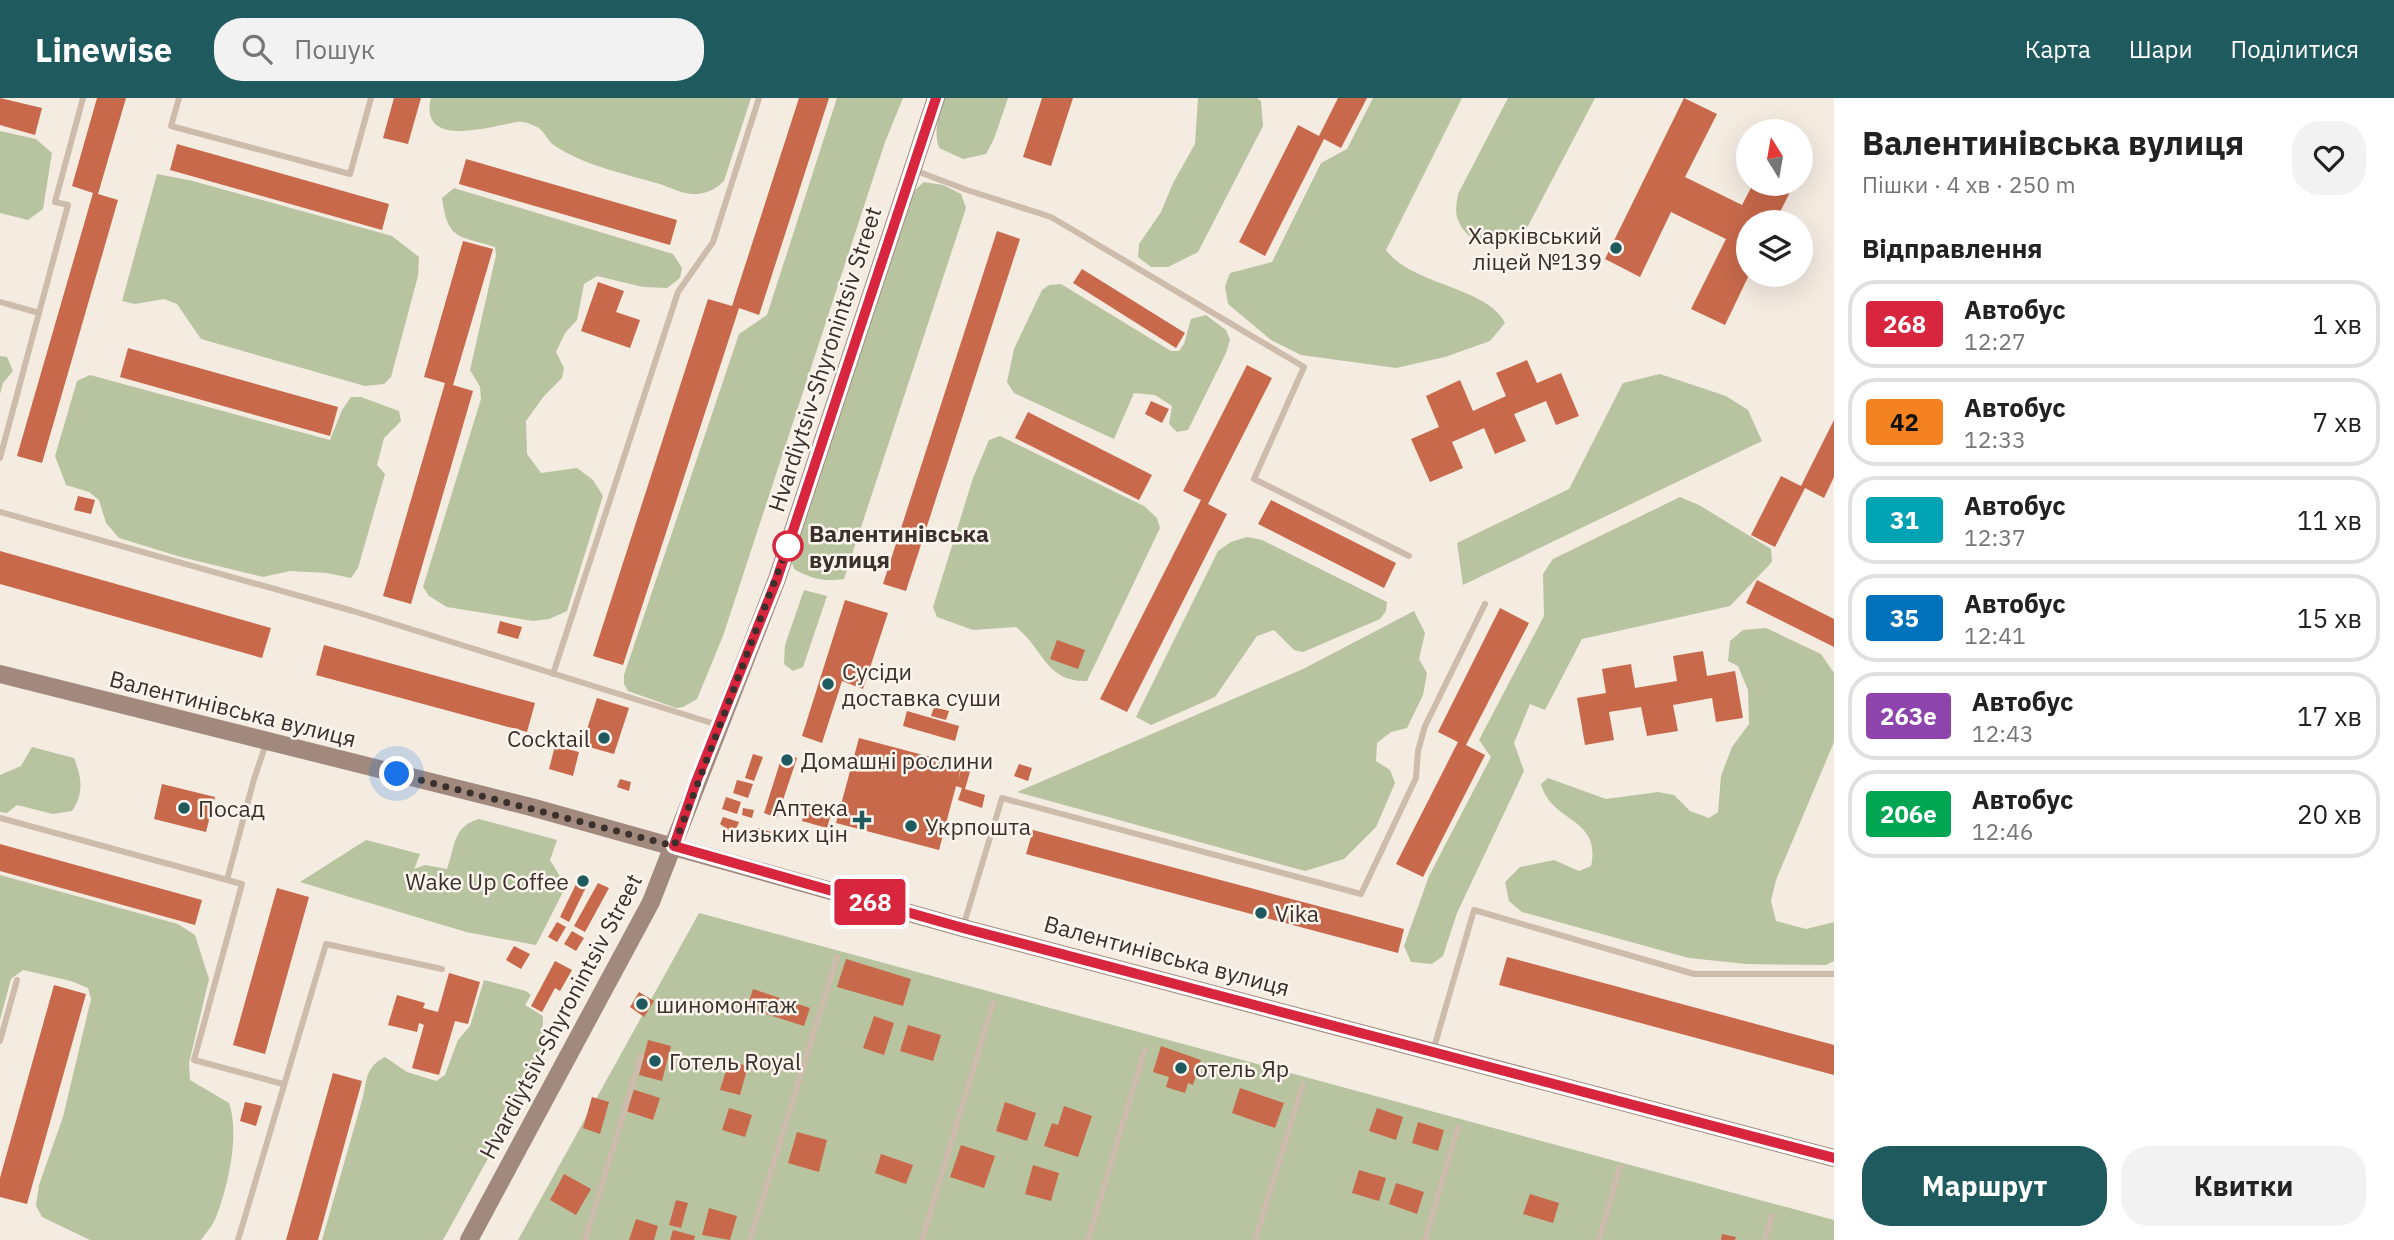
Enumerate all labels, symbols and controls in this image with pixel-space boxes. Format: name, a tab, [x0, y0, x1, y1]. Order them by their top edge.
search box	[214, 18, 704, 81]
text: Linewise	[35, 28, 172, 71]
icon: search	[238, 30, 276, 68]
text: Пошук	[294, 32, 375, 66]
text: Карта	[2025, 33, 2091, 65]
text: Шари	[2129, 33, 2193, 65]
text: Поділитися	[2231, 33, 2359, 65]
north arrow	[1736, 119, 1813, 196]
map controls	[1736, 119, 1813, 287]
text: Валентинівська вулиця	[1862, 121, 2244, 164]
button: heart	[2292, 121, 2366, 195]
text: Пішки · 4 хв · 250 m	[1862, 169, 2076, 199]
street label: Hvardiytsiv-Shyronintsiv Street	[760, 203, 888, 515]
button: layers	[1736, 210, 1813, 287]
place label: Харківський ліцей №139	[1468, 220, 1602, 276]
text: Відправлення	[1862, 231, 2043, 265]
marker: Харківський ліцей №139	[1608, 240, 1624, 256]
text: Автобус	[1964, 292, 2066, 326]
text: 1 хв	[2313, 307, 2362, 341]
text: 268	[1883, 308, 1926, 340]
text: 12:27	[1964, 326, 2026, 356]
text: Автобус	[1964, 390, 2066, 424]
text: 7 хв	[2313, 405, 2362, 439]
text: 42	[1890, 406, 1919, 438]
text: 12:33	[1964, 424, 2026, 454]
text: Автобус	[1964, 488, 2066, 522]
text: 11 хв	[2297, 503, 2362, 537]
text: 31	[1890, 504, 1919, 536]
place label: Валентинівська вулиця	[809, 518, 989, 574]
text: 12:37	[1964, 522, 2026, 552]
marker: Валентинівська вулиця	[773, 531, 803, 561]
text: Автобус	[1964, 586, 2066, 620]
text: 15 хв	[2297, 601, 2362, 635]
text: 35	[1890, 602, 1919, 634]
text: 12:41	[1964, 620, 2026, 650]
place label: Сусіди доставка суши	[842, 656, 1001, 712]
street label: Валентинівська вулиця	[107, 663, 359, 753]
marker: Сусіди доставка суши	[820, 676, 836, 692]
text: Автобус	[1972, 684, 2073, 718]
text: 17 хв	[2297, 699, 2362, 733]
text: 263е	[1880, 700, 1937, 732]
text: 12:43	[1972, 718, 2034, 748]
place label: Cocktail	[507, 723, 590, 753]
marker: Cocktail	[596, 730, 612, 746]
place label: Домашні рослини	[801, 745, 993, 775]
marker: Домашні рослини	[779, 752, 795, 768]
your location	[379, 756, 414, 791]
text: Автобус	[1972, 782, 2073, 816]
place label: Аптека низьких цін	[721, 792, 848, 848]
place label: Посад	[198, 793, 265, 823]
text: 20 хв	[2297, 797, 2362, 831]
text: 206е	[1880, 798, 1937, 830]
marker: Посад	[176, 800, 192, 816]
place label: Укрпошта	[925, 811, 1031, 841]
marker: Аптека низьких цін	[854, 812, 870, 828]
text: 12:46	[1972, 816, 2034, 846]
marker: Укрпошта	[903, 818, 919, 834]
place label: Wake Up Coffee	[405, 866, 569, 896]
street label: Hvardiytsiv-Shyronintsiv Street	[472, 868, 648, 1164]
marker: Wake Up Coffee	[575, 873, 591, 889]
line badge: 268	[830, 879, 910, 925]
text: 268	[848, 886, 892, 918]
place label: Vika	[1275, 898, 1319, 928]
marker: Vika	[1253, 905, 1269, 921]
street label: Валентинівська вулиця	[1041, 908, 1293, 1002]
place label: шиномонтаж	[656, 989, 797, 1019]
marker: шиномонтаж	[634, 996, 650, 1012]
place label: Готель Royal	[669, 1046, 801, 1076]
marker: Готель Royal	[647, 1053, 663, 1069]
place label: отель Яр	[1195, 1053, 1289, 1083]
marker: отель Яр	[1173, 1060, 1189, 1076]
button: Маршрут	[1862, 1146, 2107, 1226]
button: Квитки	[2121, 1146, 2366, 1226]

